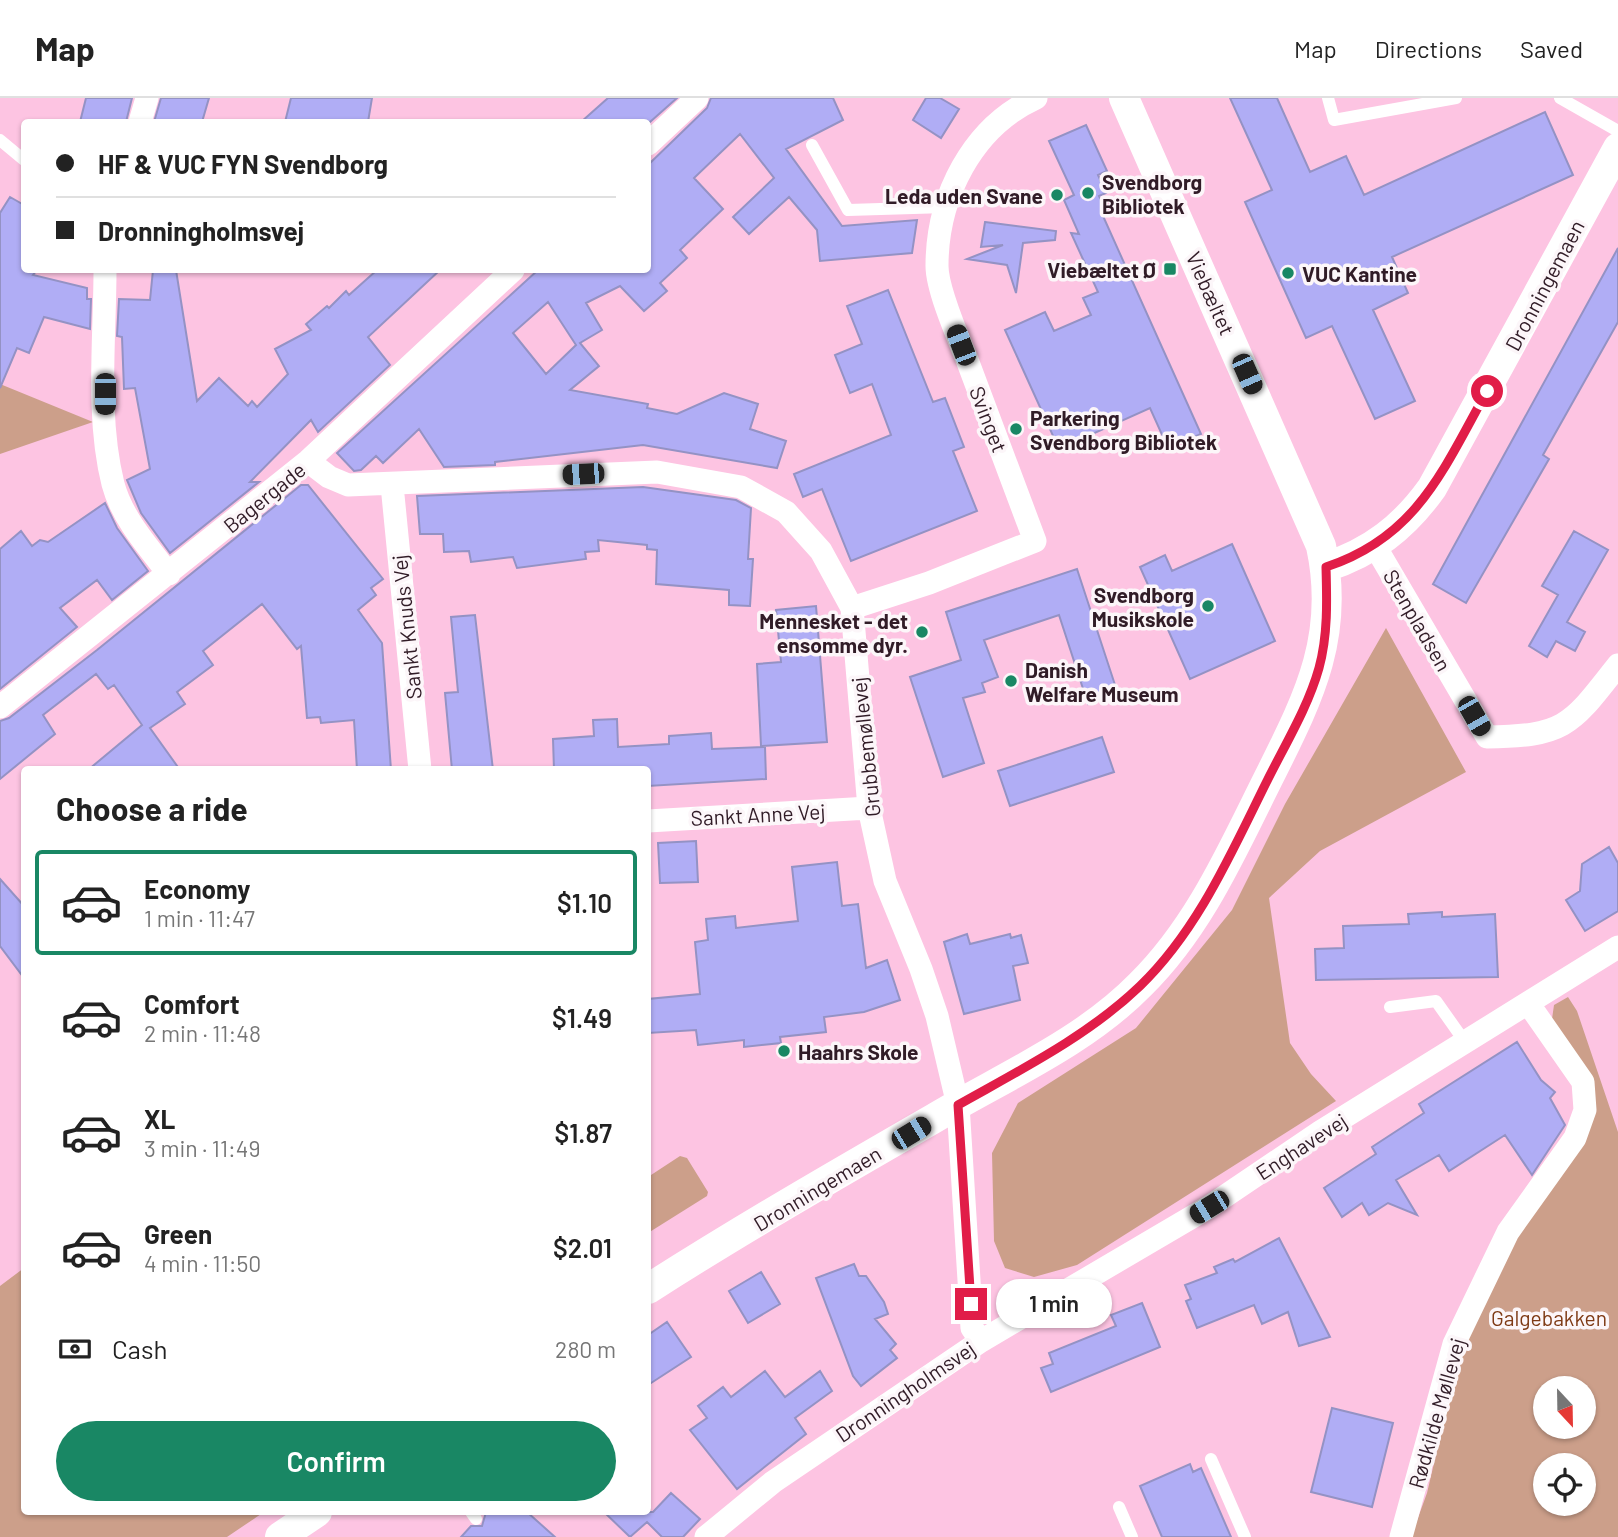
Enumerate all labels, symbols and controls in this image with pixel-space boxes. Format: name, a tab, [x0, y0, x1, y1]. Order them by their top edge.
text: Map	[35, 28, 95, 68]
text: Map	[1294, 34, 1337, 63]
text: Directions	[1375, 34, 1482, 63]
text: Saved	[1520, 34, 1583, 63]
text: HF & VUC FYN Svendborg	[98, 148, 388, 179]
place label: Svendborg Bibliotek	[1102, 169, 1202, 218]
place label: Leda uden Svane	[885, 183, 1043, 208]
marker: Svendborg Bibliotek	[1080, 185, 1096, 201]
marker: Leda uden Svane	[1049, 187, 1065, 203]
text: Dronningholmsvej	[98, 215, 304, 246]
street label: Dronningemaen	[1499, 215, 1589, 355]
street label: Viebæltet	[1182, 247, 1240, 339]
place label: Viebæltet Ø	[1047, 257, 1156, 282]
marker: Viebæltet Ø	[1162, 261, 1178, 277]
place label: VUC Kantine	[1302, 261, 1417, 286]
marker: VUC Kantine	[1280, 265, 1296, 281]
car	[944, 322, 979, 368]
car	[1229, 351, 1266, 397]
car	[95, 373, 116, 415]
route start	[1471, 375, 1503, 407]
street label: Svinget	[965, 382, 1013, 456]
place label: Parkering Svendborg Bibliotek	[1030, 405, 1217, 454]
marker: Parkering Svendborg Bibliotek	[1008, 421, 1024, 437]
street label: Bagergade	[218, 456, 310, 538]
car	[562, 462, 605, 486]
street label: Sankt Knuds Vej	[386, 553, 426, 701]
street label: Stenpladsen	[1379, 565, 1457, 675]
place label: Svendborg Musikskole	[1092, 582, 1194, 631]
marker: Svendborg Musikskole	[1200, 598, 1216, 614]
place label: Mennesket - det ensomme dyr.	[759, 608, 908, 657]
marker: Mennesket - det ensomme dyr.	[914, 624, 930, 640]
place label: Danish Welfare Museum	[1025, 657, 1179, 706]
marker: Danish Welfare Museum	[1003, 673, 1019, 689]
street label: Grubbemøllevej	[845, 676, 885, 818]
car	[1455, 693, 1494, 739]
text: Choose a ride	[56, 789, 248, 827]
street label: Sankt Anne Vej	[690, 798, 826, 830]
icon: car	[60, 871, 123, 934]
text: Economy	[144, 873, 250, 904]
text: $1.10	[557, 887, 612, 918]
text: 1 min · 11:47	[144, 904, 255, 932]
icon: car	[60, 986, 123, 1049]
text: Comfort	[144, 988, 240, 1019]
text: $1.49	[552, 1002, 612, 1033]
text: 2 min · 11:48	[144, 1019, 261, 1047]
place label: Haahrs Skole	[798, 1039, 918, 1064]
marker: Haahrs Skole	[776, 1043, 792, 1059]
icon: car	[60, 1101, 123, 1164]
text: XL	[144, 1103, 175, 1134]
street label: Enghavevej	[1251, 1107, 1351, 1185]
car	[888, 1113, 935, 1153]
text: $1.87	[554, 1117, 612, 1148]
text: 3 min · 11:49	[144, 1134, 260, 1162]
street label: Dronningemaen	[749, 1140, 885, 1236]
car	[1186, 1187, 1233, 1227]
icon: car	[60, 1216, 123, 1279]
text: Green	[144, 1218, 212, 1249]
text: $2.01	[553, 1232, 612, 1263]
text: 4 min · 11:50	[144, 1249, 261, 1277]
callout: 1 min	[996, 1280, 1111, 1328]
route end	[955, 1288, 987, 1320]
text: 1 min	[1029, 1289, 1079, 1317]
park label: Galgebakken	[1491, 1305, 1607, 1330]
icon: cash	[56, 1330, 94, 1368]
text: Cash	[112, 1333, 167, 1364]
text: 280 m	[555, 1335, 616, 1363]
street label: Dronningholmsvej	[831, 1335, 979, 1447]
street label: Rødkilde Møllevej	[1403, 1335, 1469, 1491]
north arrow	[1533, 1376, 1596, 1438]
map controls	[1533, 1376, 1596, 1516]
button: Confirm	[56, 1421, 616, 1501]
button: locate	[1533, 1453, 1596, 1516]

